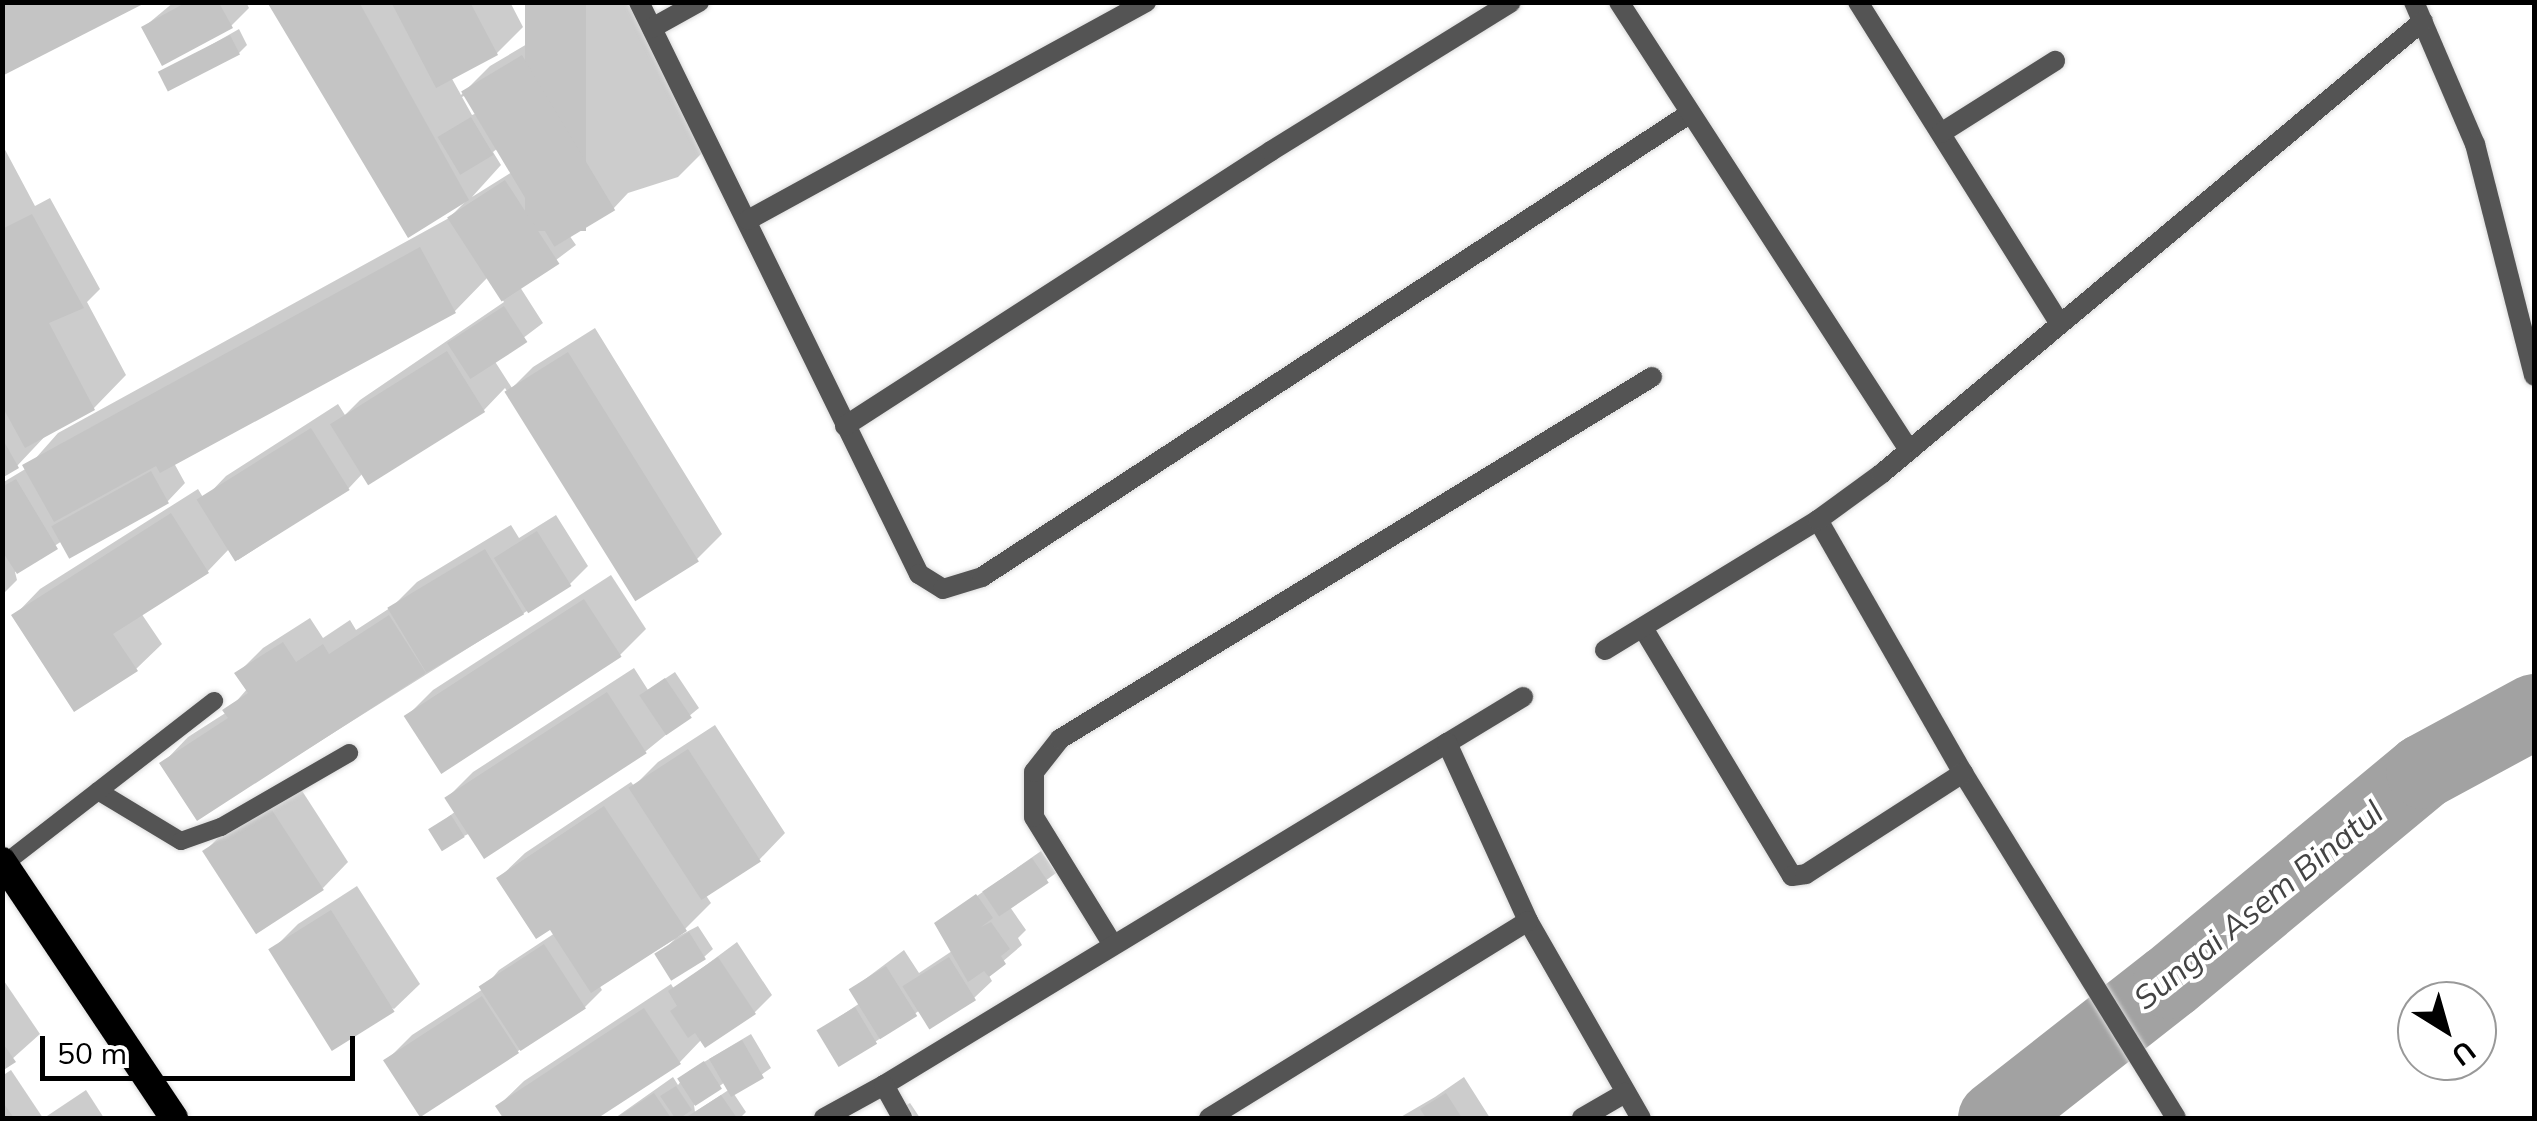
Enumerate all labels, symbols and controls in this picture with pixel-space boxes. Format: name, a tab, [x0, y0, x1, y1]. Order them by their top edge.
water label: Sungai Asem Binatul	[2126, 793, 2390, 1017]
north arrow	[2397, 981, 2497, 1081]
scale bar	[45, 1016, 360, 1078]
text: 50 m	[57, 1034, 127, 1072]
text: U	[2445, 1034, 2483, 1074]

